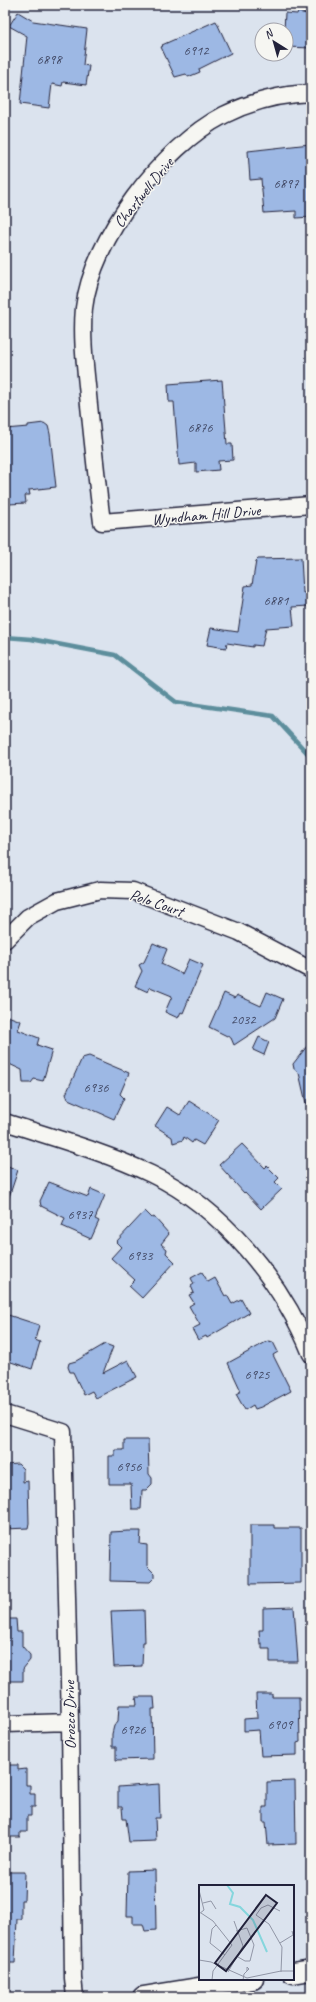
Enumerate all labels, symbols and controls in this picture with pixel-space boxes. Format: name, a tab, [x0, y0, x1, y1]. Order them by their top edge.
north arrow	[254, 22, 294, 62]
text: N	[261, 25, 277, 42]
house number: 6912	[183, 42, 210, 59]
house number: 6898	[36, 51, 63, 68]
street label: Chartwell Drive	[109, 152, 179, 232]
house number: 6897	[273, 175, 299, 192]
house number: 6876	[187, 419, 213, 436]
street label: Wyndham Hill Drive	[151, 500, 263, 530]
house number: 6881	[263, 592, 289, 609]
street label: Polo Court	[127, 885, 189, 922]
house number: 2032	[230, 1011, 257, 1028]
house number: 6936	[83, 1079, 109, 1096]
house number: 6937	[67, 1206, 93, 1223]
house number: 6933	[127, 1247, 154, 1264]
house number: 6925	[244, 1366, 270, 1383]
house number: 6956	[116, 1458, 142, 1475]
street label: Orozco Drive	[59, 1679, 81, 1749]
house number: 6909	[267, 1716, 294, 1733]
house number: 6926	[120, 1721, 146, 1738]
inset map	[199, 1885, 294, 1980]

